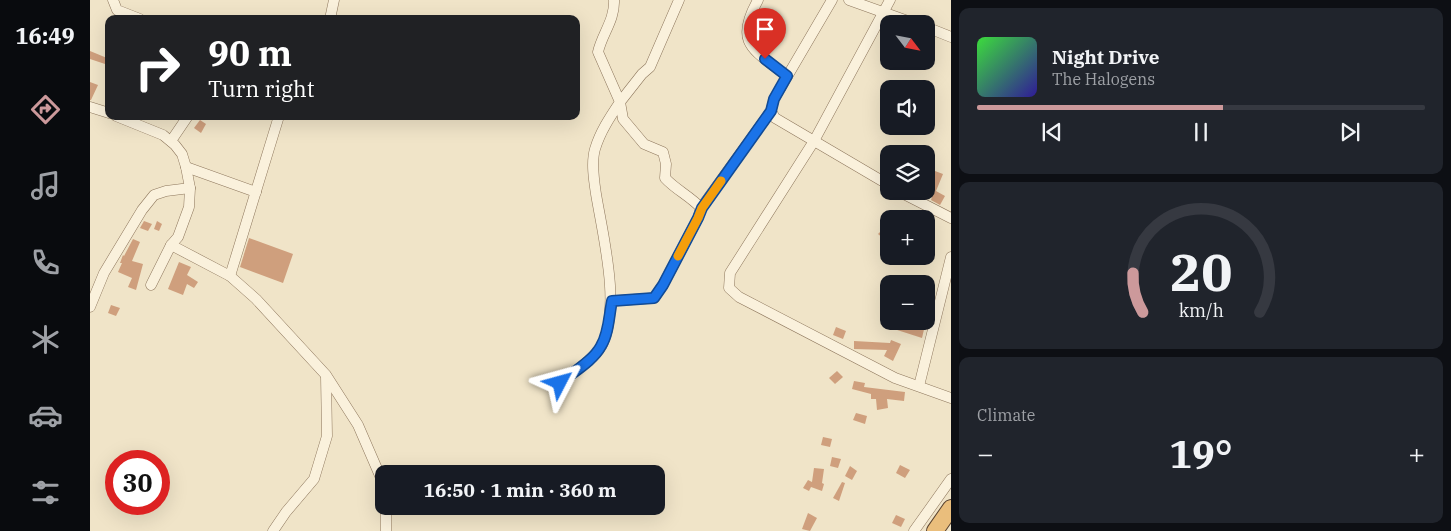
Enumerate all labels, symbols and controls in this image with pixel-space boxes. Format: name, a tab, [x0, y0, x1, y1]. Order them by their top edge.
pin	[744, 8, 786, 59]
icon: arrive	[751, 15, 779, 43]
north arrow	[880, 15, 935, 70]
map controls	[880, 15, 935, 330]
text: 16:49	[15, 21, 75, 50]
text: 90 m	[208, 30, 292, 76]
icon: right	[125, 35, 190, 100]
text: Night Drive	[1052, 45, 1160, 69]
text: The Halogens	[1052, 69, 1155, 89]
text: Turn right	[208, 74, 315, 103]
button: sound	[880, 80, 935, 135]
icon: directions	[28, 92, 63, 127]
icon: previous	[1038, 118, 1066, 146]
icon: pause	[1187, 118, 1215, 146]
icon: next	[1336, 118, 1364, 146]
button: layers	[880, 145, 935, 200]
icon: music	[28, 168, 63, 203]
button: +	[880, 210, 935, 265]
text: 20	[1170, 238, 1232, 305]
icon: phone	[28, 245, 63, 280]
button: −	[880, 275, 935, 330]
text: km/h	[1178, 299, 1224, 322]
icon: climate	[28, 322, 63, 357]
position arrow	[533, 356, 585, 408]
icon: car	[28, 398, 63, 433]
text: Climate	[977, 405, 1035, 425]
text: 19°	[1169, 429, 1233, 478]
text: −	[977, 435, 994, 472]
text: +	[1408, 435, 1425, 472]
speed limit sign: 30	[105, 450, 170, 515]
icon: filters	[28, 475, 63, 510]
text: 16:50 · 1 min · 360 m	[424, 478, 616, 502]

